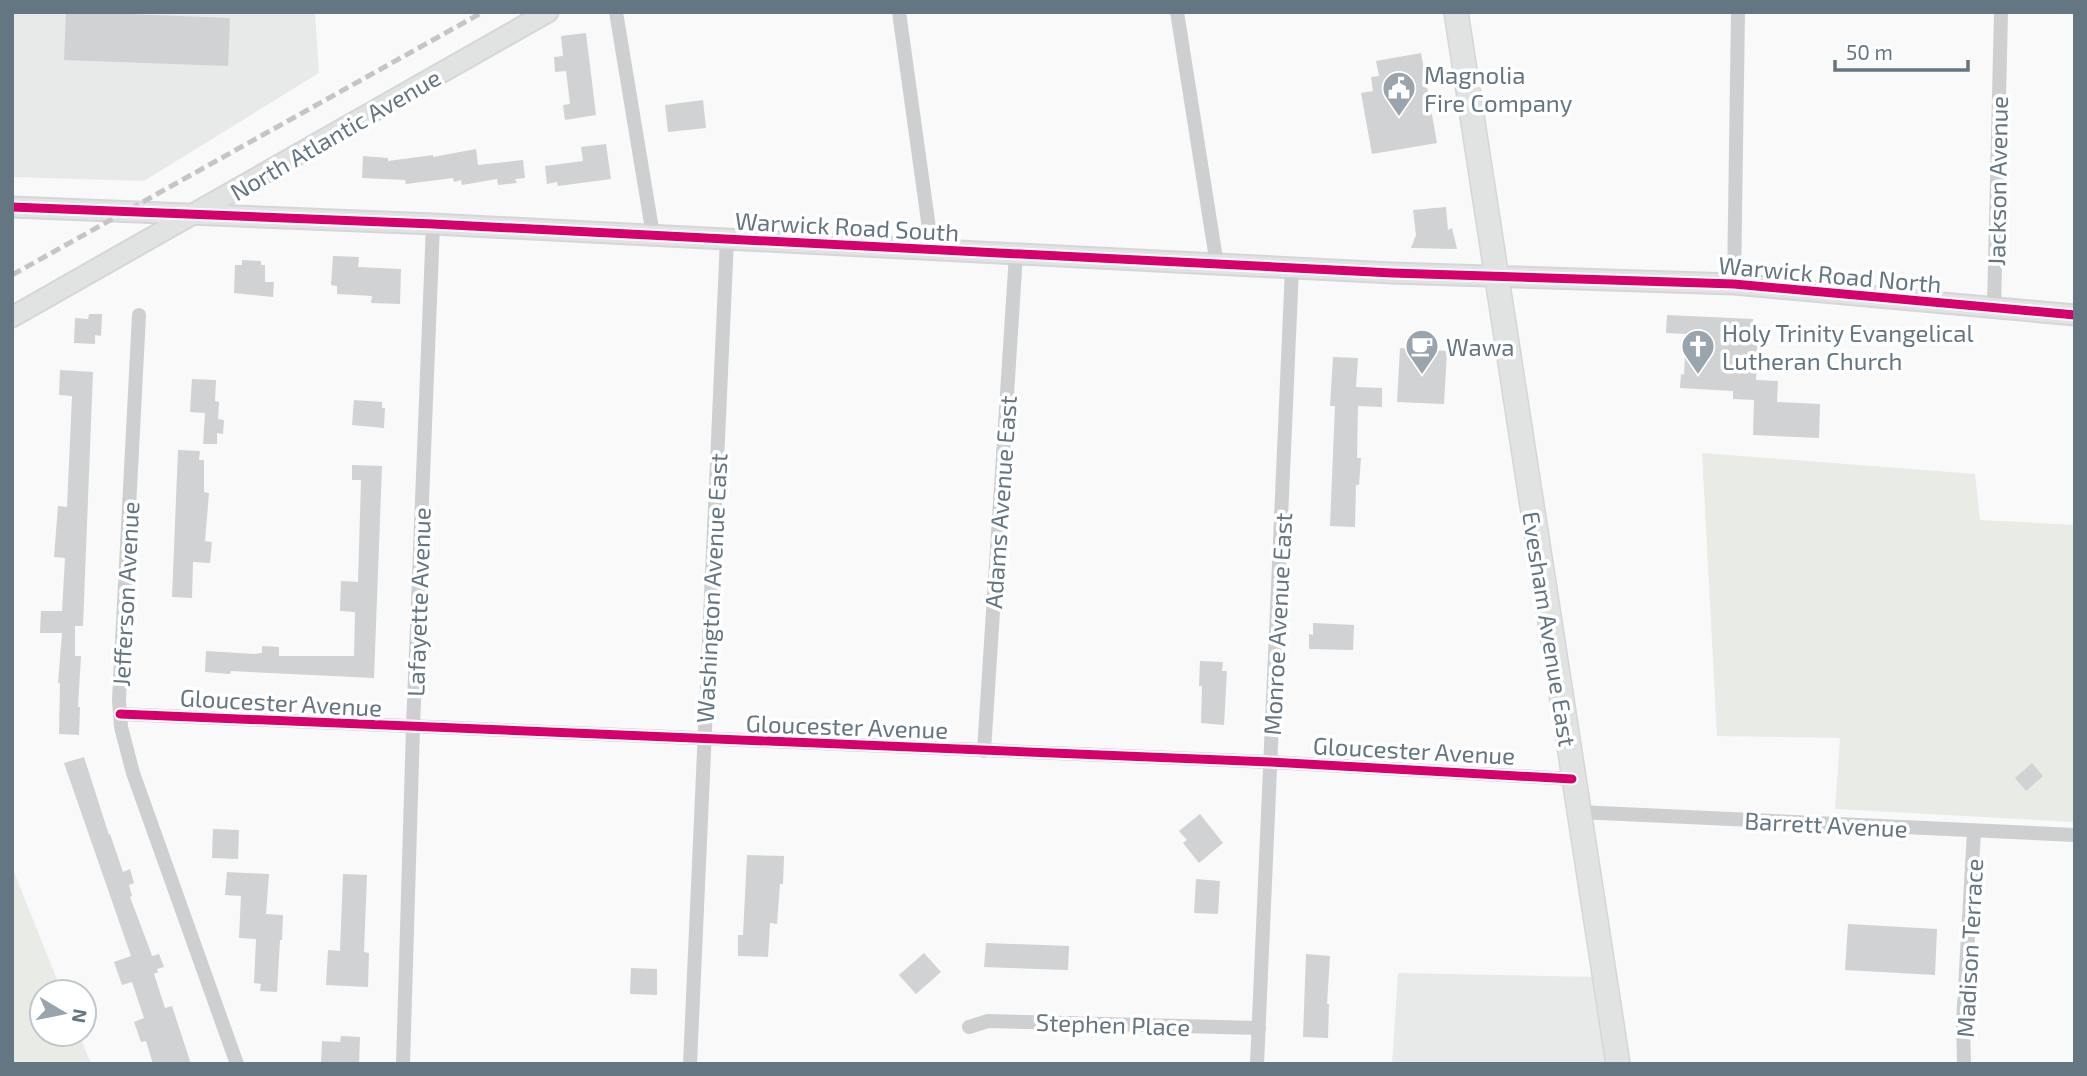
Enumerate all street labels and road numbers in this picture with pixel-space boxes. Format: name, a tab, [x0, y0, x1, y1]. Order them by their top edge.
street label: North Atlantic Avenue	[225, 62, 445, 206]
street label: Jackson Avenue	[1981, 96, 2013, 266]
street label: Warwick Road South	[734, 206, 960, 246]
street label: Warwick Road North	[1717, 250, 1943, 298]
street label: Adams Avenue East	[978, 394, 1022, 610]
street label: Washington Avenue East	[689, 452, 733, 724]
street label: Jefferson Avenue	[106, 501, 144, 687]
street label: Lafayette Avenue	[400, 507, 436, 697]
street label: Evesham Avenue East	[1517, 509, 1583, 749]
street label: Monroe Avenue East	[1257, 512, 1297, 736]
street label: Gloucester Avenue	[179, 682, 383, 722]
street label: Gloucester Avenue	[745, 708, 949, 744]
street label: Gloucester Avenue	[1312, 730, 1516, 770]
street label: Barrett Avenue	[1744, 805, 1908, 843]
street label: Madison Terrace	[1950, 858, 1988, 1038]
street label: Stephen Place	[1035, 1007, 1191, 1041]

